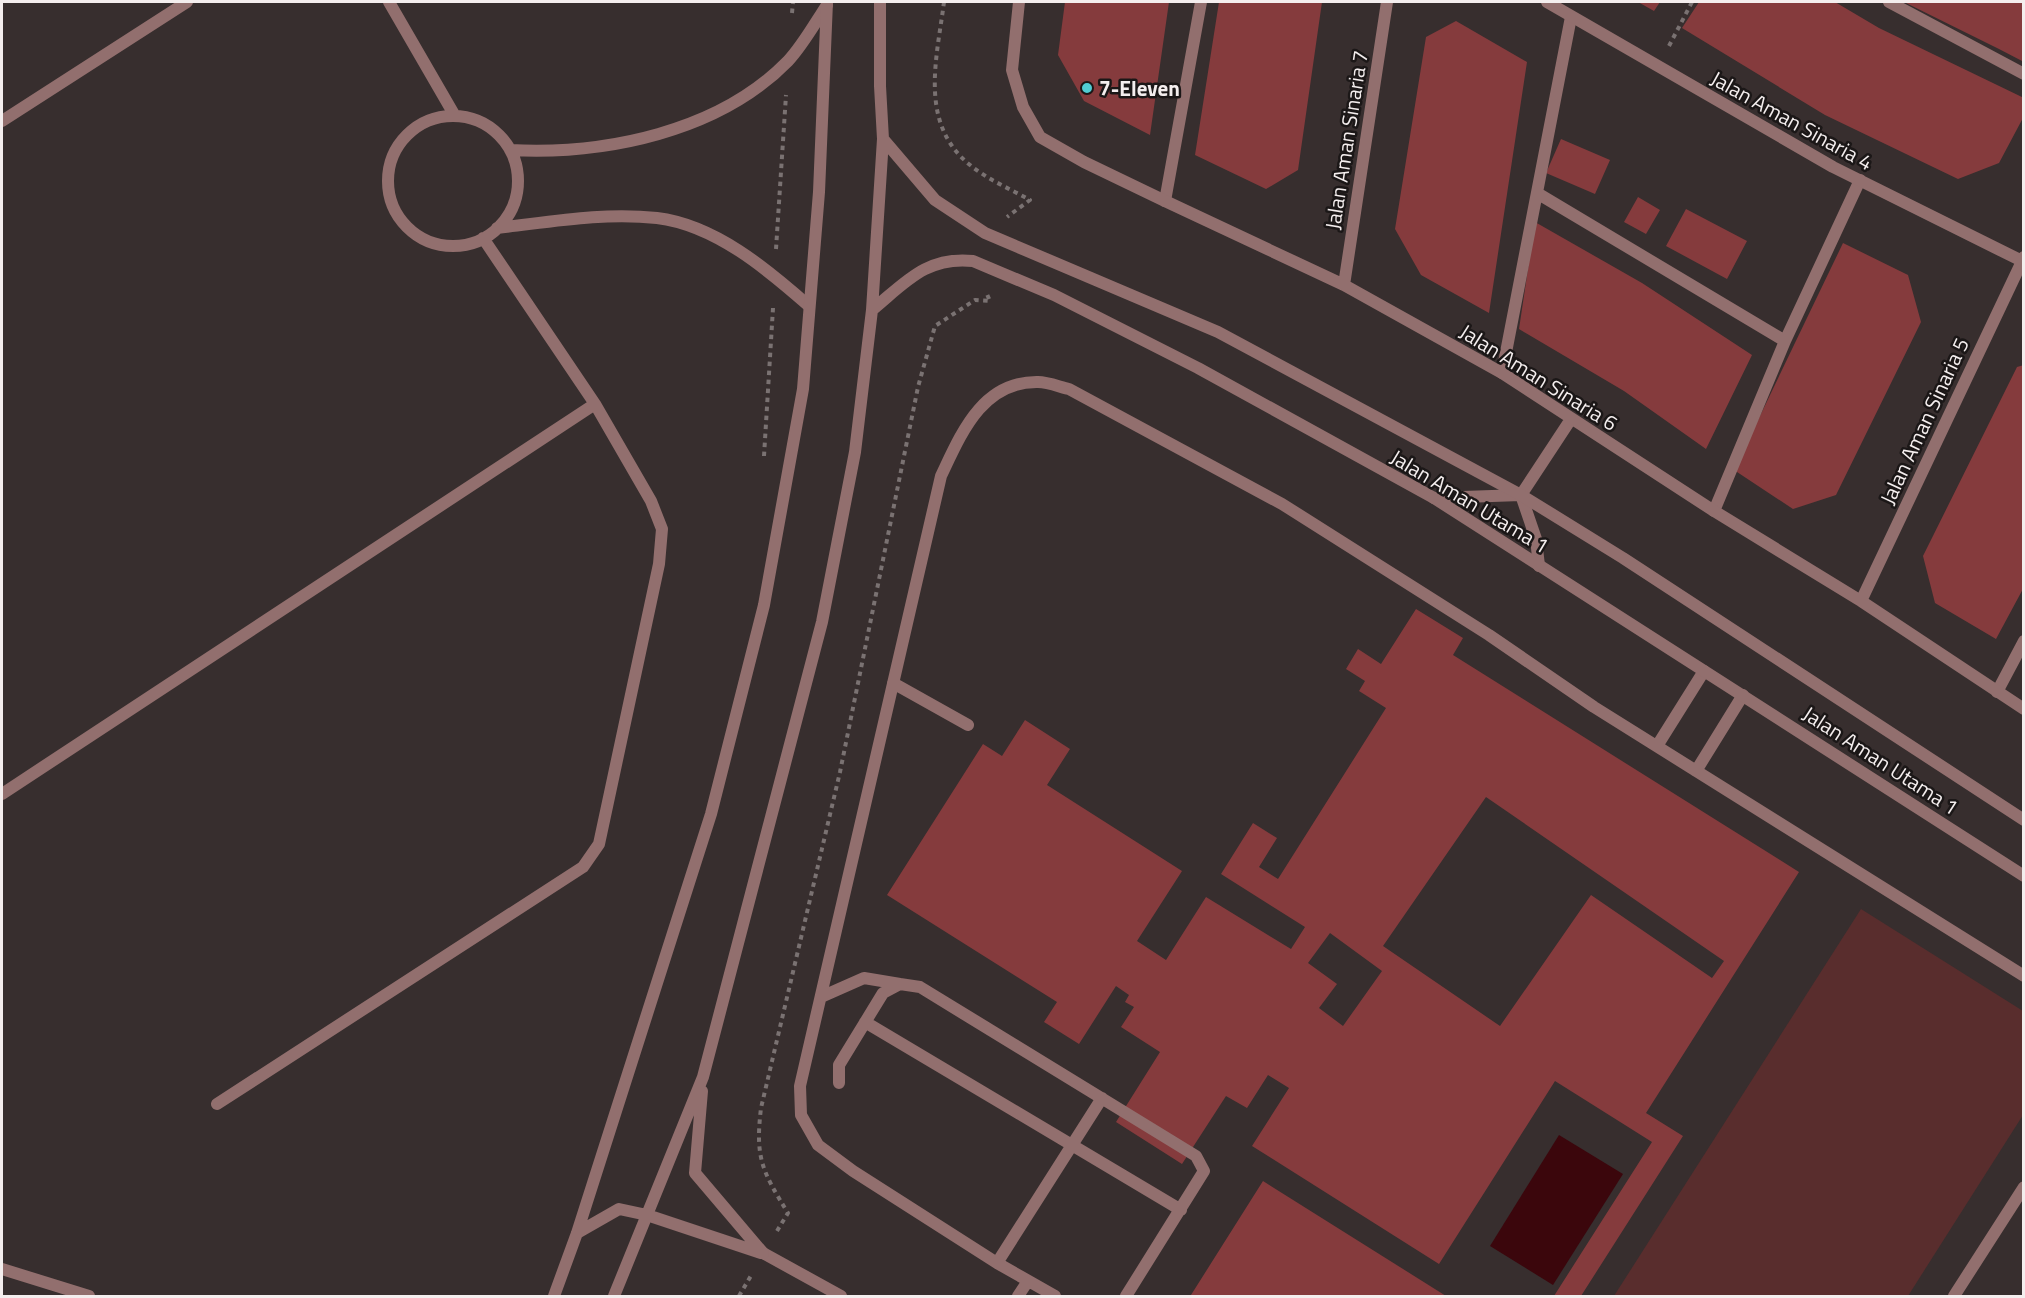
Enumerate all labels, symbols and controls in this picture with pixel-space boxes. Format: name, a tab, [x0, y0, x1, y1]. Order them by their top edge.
street label: Jalan Aman Sinaria 7	[1316, 48, 1376, 232]
street label: Jalan Aman Sinaria 4	[1705, 62, 1879, 178]
place label: 7-Eleven	[1099, 72, 1180, 104]
marker: 7-Eleven	[1080, 81, 1094, 95]
street label: Jalan Aman Sinaria 6	[1454, 315, 1624, 439]
street label: Jalan Aman Sinaria 5	[1871, 332, 1977, 510]
street label: Jalan Aman Utama 1	[1385, 441, 1555, 561]
street label: Jalan Aman Utama 1	[1797, 697, 1965, 823]

